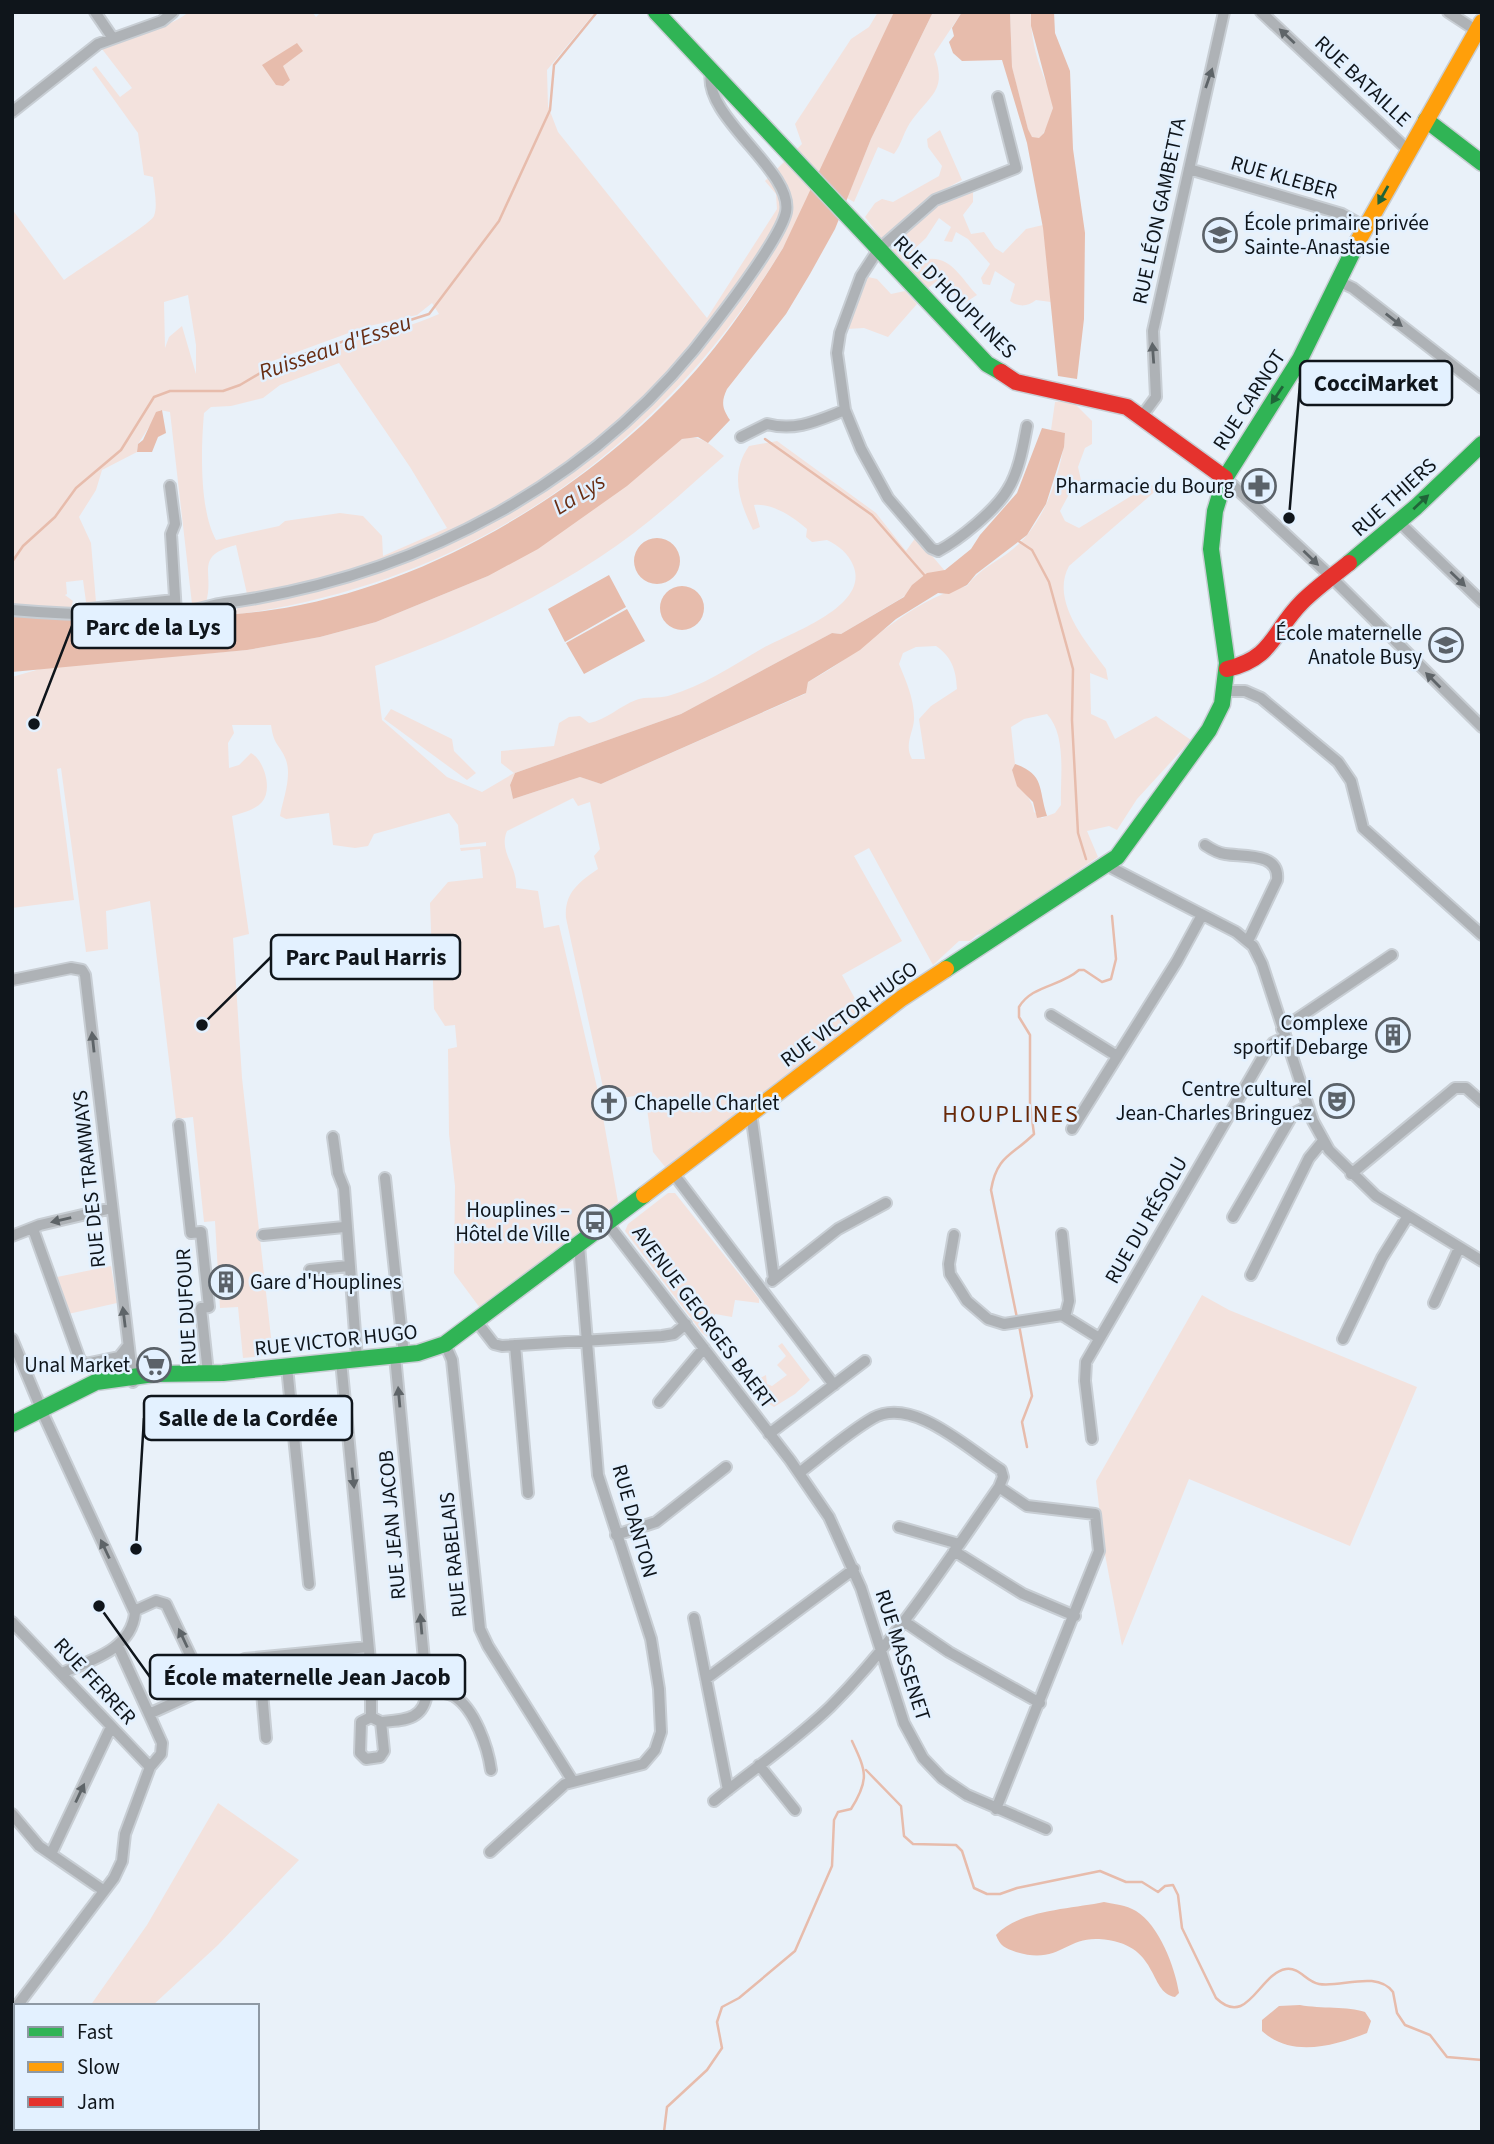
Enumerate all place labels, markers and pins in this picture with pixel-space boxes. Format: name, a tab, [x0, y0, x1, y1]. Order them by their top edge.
place label: École primaire privée Sainte-Anastasie	[1244, 208, 1429, 262]
school or university icon: École primaire privée Sainte-Anastasie	[1201, 216, 1239, 254]
callout: CocciMarket	[1300, 361, 1452, 405]
pharmacy icon: Pharmacie du Bourg	[1240, 467, 1278, 505]
place label: Pharmacie du Bourg	[1055, 471, 1234, 501]
callout: Parc de la Lys	[72, 604, 235, 648]
place label: École maternelle Anatole Busy	[1275, 618, 1422, 672]
school or university icon: École maternelle Anatole Busy	[1427, 626, 1465, 664]
callout: Parc Paul Harris	[271, 935, 460, 979]
place label: Complexe sportif Debarge	[1233, 1008, 1368, 1062]
building icon: Complexe sportif Debarge	[1374, 1016, 1412, 1054]
place label: Centre culturel Jean-Charles Bringuez	[1116, 1074, 1312, 1128]
theatre icon: Centre culturel Jean-Charles Bringuez	[1318, 1082, 1356, 1120]
church icon: Chapelle Charlet	[590, 1084, 628, 1122]
place label: Chapelle Charlet	[634, 1088, 779, 1118]
place label: Houplines – Hôtel de Ville	[455, 1195, 570, 1249]
bus stop icon: Houplines – Hôtel de Ville	[576, 1203, 614, 1241]
building icon: Gare d'Houplines	[207, 1263, 245, 1301]
place label: Gare d'Houplines	[250, 1267, 402, 1297]
supermarket icon: Unal Market	[135, 1346, 173, 1384]
place label: Unal Market	[24, 1350, 130, 1380]
callout: Salle de la Cordée	[144, 1396, 352, 1440]
callout: École maternelle Jean Jacob	[150, 1655, 465, 1699]

